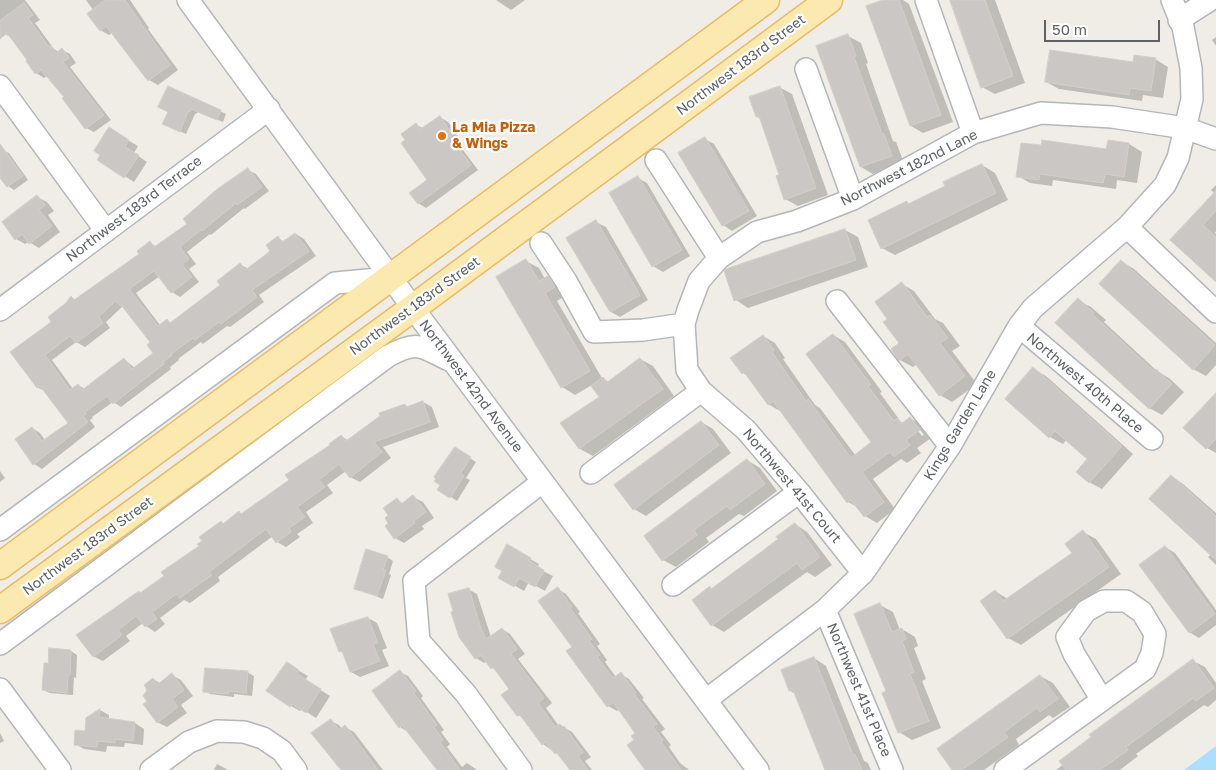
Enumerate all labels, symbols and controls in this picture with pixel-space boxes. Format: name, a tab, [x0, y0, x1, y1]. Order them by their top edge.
scale bar	[1046, 10, 1162, 42]
street label: Northwest 183rd Street	[673, 11, 809, 119]
text: 50 m	[1052, 20, 1087, 38]
place label: La Mia Pizza & Wings	[452, 120, 535, 152]
street label: Northwest 182nd Lane	[838, 126, 980, 210]
marker: La Mia Pizza & Wings	[436, 130, 448, 142]
street label: Northwest 183rd Terrace	[63, 152, 205, 266]
street label: Northwest 183rd Street	[347, 253, 483, 359]
street label: Northwest 42nd Avenue	[416, 316, 526, 456]
street label: Northwest 40th Place	[1023, 329, 1147, 437]
street label: Kings Garden Lane	[920, 367, 1000, 483]
street label: Northwest 41st Court	[739, 425, 845, 547]
street label: Northwest 183rd Street	[20, 493, 156, 599]
street label: Northwest 41st Place	[823, 621, 895, 759]

